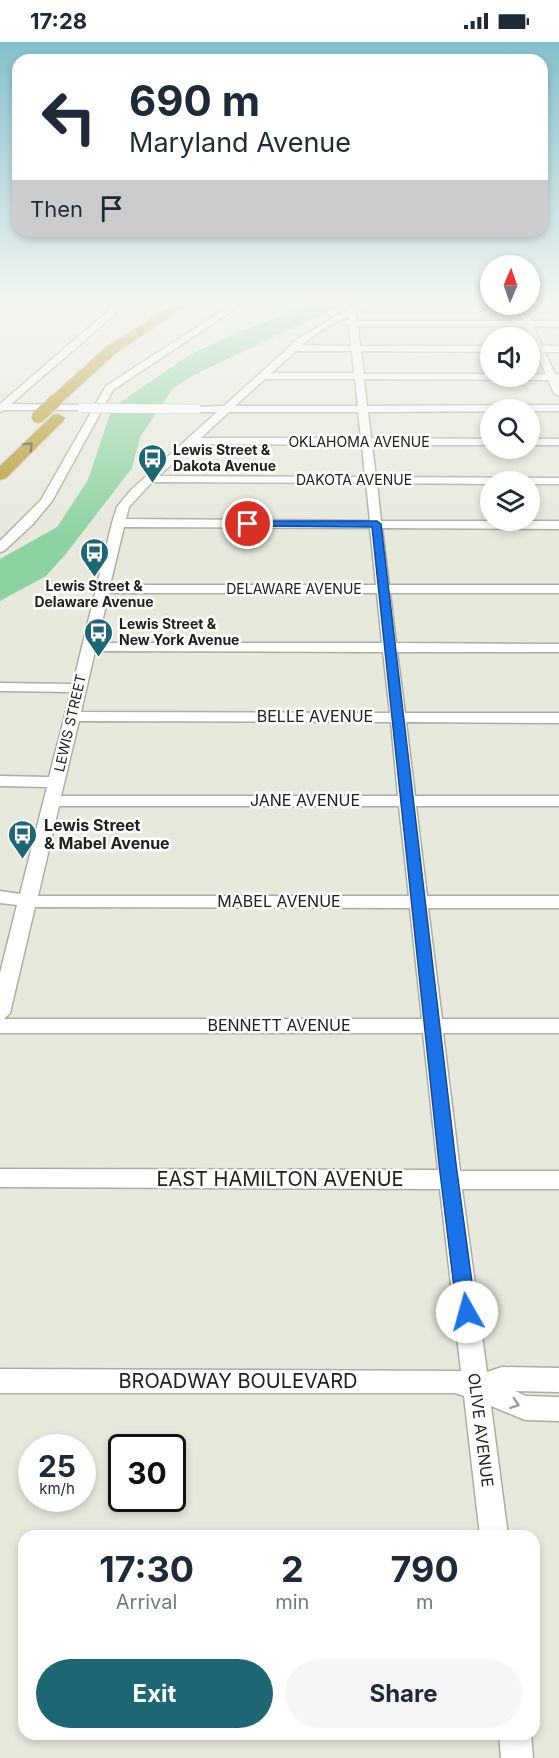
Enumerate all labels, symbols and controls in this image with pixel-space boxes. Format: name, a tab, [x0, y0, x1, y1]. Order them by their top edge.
text: 17:28	[30, 8, 87, 34]
text: 690 m	[129, 75, 260, 126]
icon: left	[30, 78, 108, 156]
text: Maryland Avenue	[129, 126, 351, 159]
icon: arrive	[95, 192, 128, 225]
text: Then	[30, 196, 83, 222]
north arrow	[480, 255, 540, 315]
map controls	[480, 255, 540, 531]
button: sound	[480, 327, 540, 387]
button: search	[480, 399, 540, 459]
street label: OKLAHOMA AVENUE	[288, 433, 430, 450]
place label: Lewis Street & Dakota Avenue	[173, 441, 276, 474]
bus stop icon: Lewis Street & Dakota Avenue	[136, 442, 168, 484]
one-way arrow	[22, 443, 33, 454]
street label: DAKOTA AVENUE	[296, 471, 412, 488]
button: layers	[480, 471, 540, 531]
pin	[222, 498, 273, 549]
icon: arrive	[231, 507, 264, 540]
bus stop icon: Lewis Street & Delaware Avenue	[78, 536, 110, 578]
place label: Lewis Street & Delaware Avenue	[34, 577, 154, 610]
street label: DELAWARE AVENUE	[226, 580, 362, 597]
place label: Lewis Street & New York Avenue	[119, 615, 239, 648]
bus stop icon: Lewis Street & New York Avenue	[82, 616, 114, 658]
street label: LEWIS STREET	[50, 672, 89, 773]
street label: BELLE AVENUE	[257, 706, 373, 726]
street label: JANE AVENUE	[250, 790, 360, 810]
place label: Lewis Street & Mabel Avenue	[44, 815, 170, 853]
bus stop icon: Lewis Street & Mabel Avenue	[7, 818, 39, 860]
street label: MABEL AVENUE	[217, 891, 341, 911]
street label: BENNETT AVENUE	[207, 1015, 351, 1035]
street label: EAST HAMILTON AVENUE	[156, 1167, 404, 1191]
position arrow	[435, 1280, 499, 1344]
street label: BROADWAY BOULEVARD	[118, 1369, 358, 1393]
street label: OLIVE AVENUE	[464, 1372, 498, 1488]
one-way arrow	[510, 1397, 520, 1410]
speed limit sign: 30	[108, 1434, 186, 1512]
text: 25	[38, 1448, 76, 1484]
text: km/h	[39, 1479, 75, 1498]
text: 17:30	[99, 1547, 194, 1591]
text: 2	[281, 1547, 304, 1591]
text: 790	[391, 1547, 459, 1591]
text: Arrival	[116, 1590, 177, 1614]
text: min	[275, 1590, 309, 1614]
text: m	[416, 1590, 433, 1614]
button: Exit	[36, 1659, 273, 1728]
button: Share	[285, 1659, 522, 1728]

